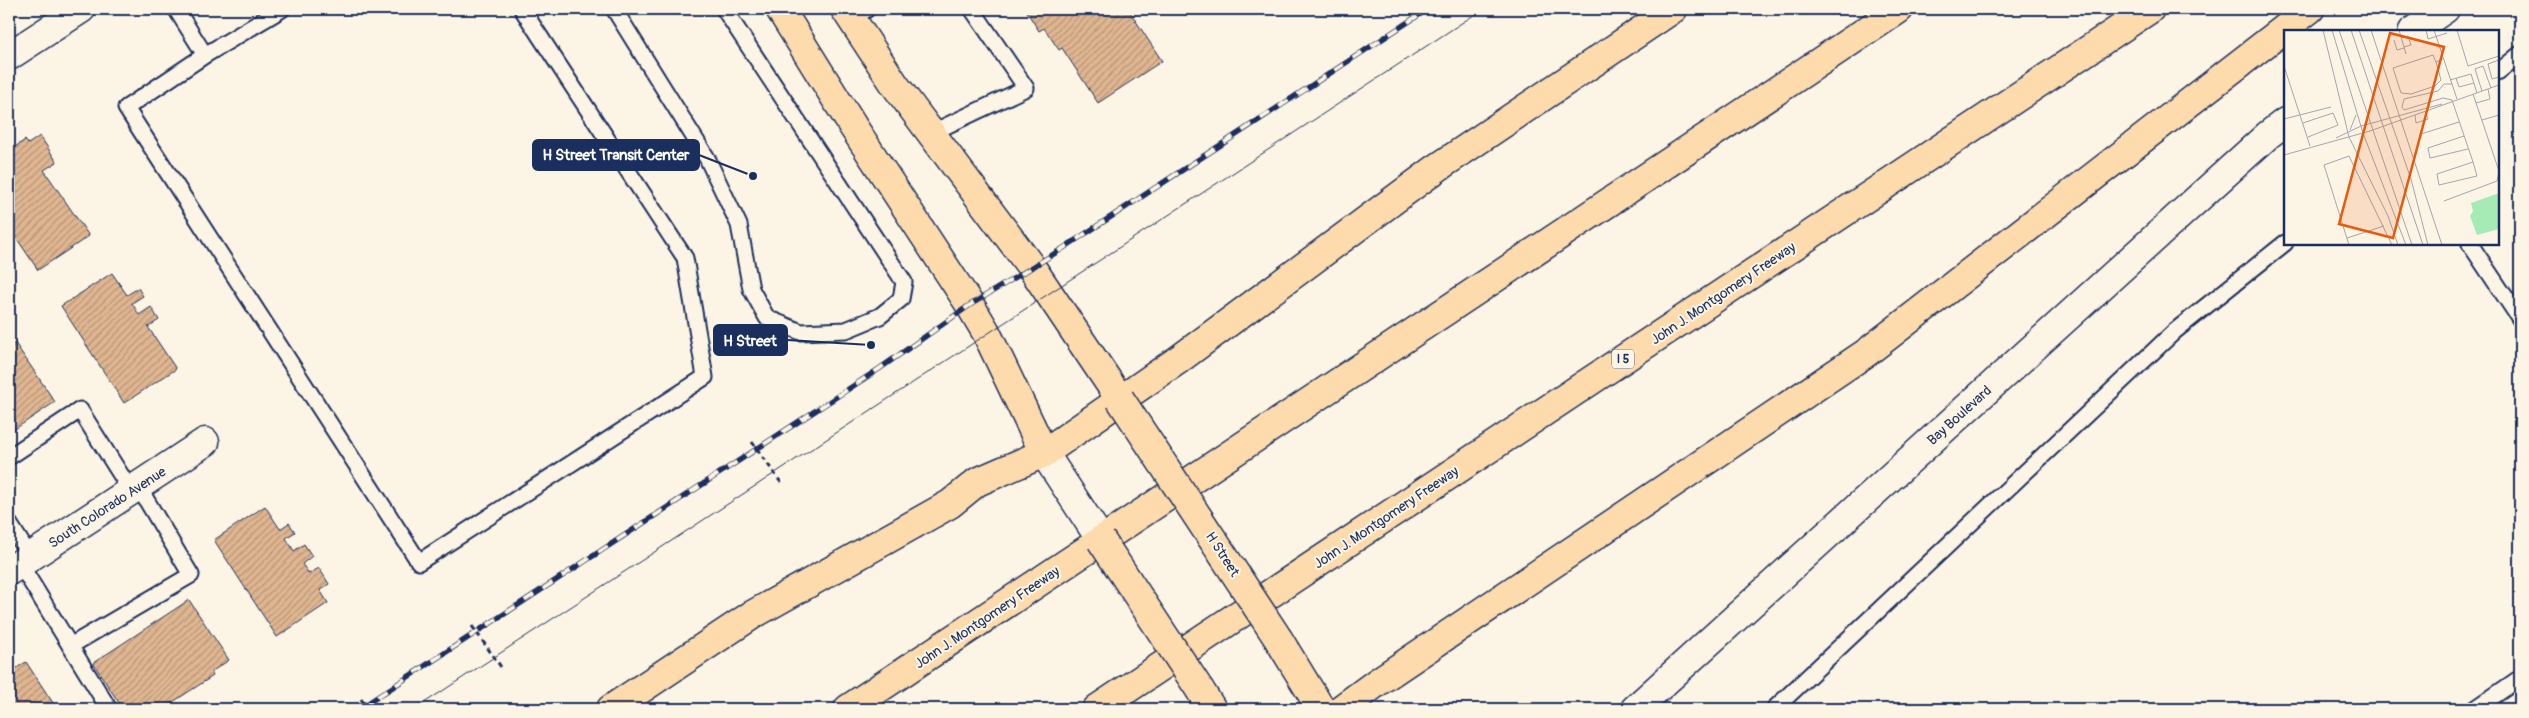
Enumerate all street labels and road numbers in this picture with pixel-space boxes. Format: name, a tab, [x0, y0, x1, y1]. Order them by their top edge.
street label: John J. Montgomery Freeway	[1648, 239, 1799, 348]
road number: I 5	[1612, 349, 1634, 368]
street label: Bay Boulevard	[1924, 382, 1995, 449]
street label: South Colorado Avenue	[45, 463, 169, 552]
street label: John J. Montgomery Freeway	[1311, 463, 1462, 572]
street label: H Street	[1202, 529, 1243, 580]
street label: John J. Montgomery Freeway	[912, 563, 1063, 672]

